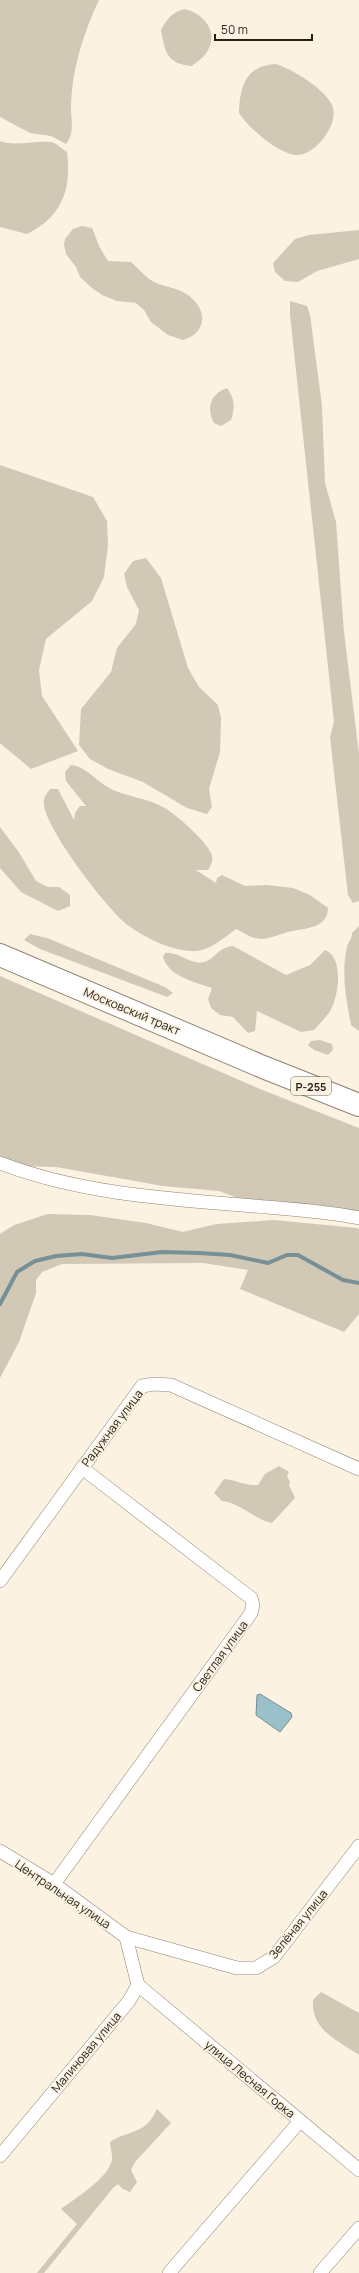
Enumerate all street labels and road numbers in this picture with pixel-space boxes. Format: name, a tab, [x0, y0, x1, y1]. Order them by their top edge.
street label: Московский тракт	[81, 983, 183, 1039]
road number: Р-255	[291, 1077, 331, 1095]
street label: Радужная улица	[77, 1386, 147, 1470]
street label: Светлая улица	[188, 1617, 252, 1695]
street label: Центральная улица	[12, 1856, 114, 1932]
street label: Зелёная улица	[265, 1886, 331, 1962]
street label: Малиновая улица	[47, 2008, 125, 2096]
street label: улица Лесная Горка	[201, 2036, 299, 2122]

